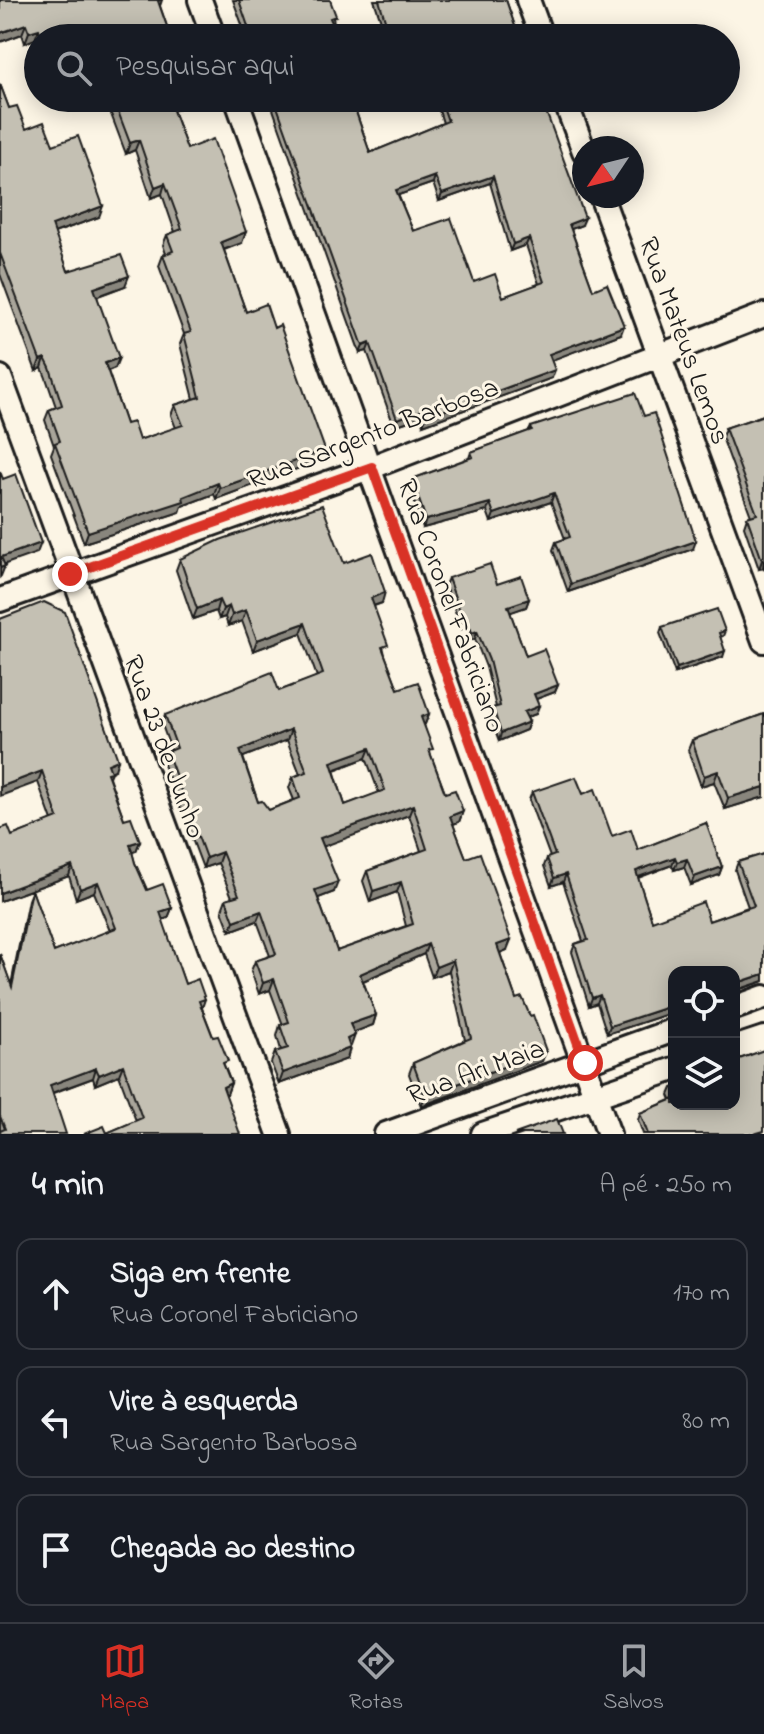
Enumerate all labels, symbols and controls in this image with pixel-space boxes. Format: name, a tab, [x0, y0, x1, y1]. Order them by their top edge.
search box	[24, 24, 740, 112]
icon: search	[52, 46, 96, 90]
text: Pesquisar aqui	[116, 46, 295, 90]
north arrow	[572, 136, 644, 208]
street label: Rua Mateus Lemos	[626, 232, 739, 451]
street label: Rua Sargento Barbosa	[241, 368, 505, 502]
street label: Rua Coronel Fabriciano	[385, 474, 515, 739]
route end	[52, 556, 88, 592]
street label: Rua 23 de Junho	[111, 650, 215, 845]
map controls	[668, 966, 740, 1110]
button: locate	[668, 966, 740, 1038]
street label: Rua Ari Maia	[402, 1029, 551, 1117]
button: layers	[668, 1038, 740, 1110]
route start	[567, 1045, 603, 1081]
text: 4 min	[32, 1161, 104, 1211]
text: A pé · 250 m	[599, 1167, 732, 1205]
text: Siga em frente	[110, 1253, 290, 1297]
icon: ahead	[34, 1272, 78, 1316]
text: 170 m	[673, 1275, 730, 1313]
text: Rua Coronel Fabriciano	[110, 1297, 358, 1335]
text: Vire à esquerda	[110, 1381, 298, 1425]
icon: left	[34, 1400, 78, 1444]
text: 80 m	[682, 1403, 730, 1441]
text: Rua Sargento Barbosa	[110, 1425, 358, 1463]
icon: arrive	[34, 1528, 78, 1572]
text: Chegada ao destino	[110, 1528, 355, 1572]
tab: Mapa	[100, 1639, 149, 1719]
tab: Rotas	[349, 1639, 403, 1719]
tab: Salvos	[603, 1639, 664, 1719]

